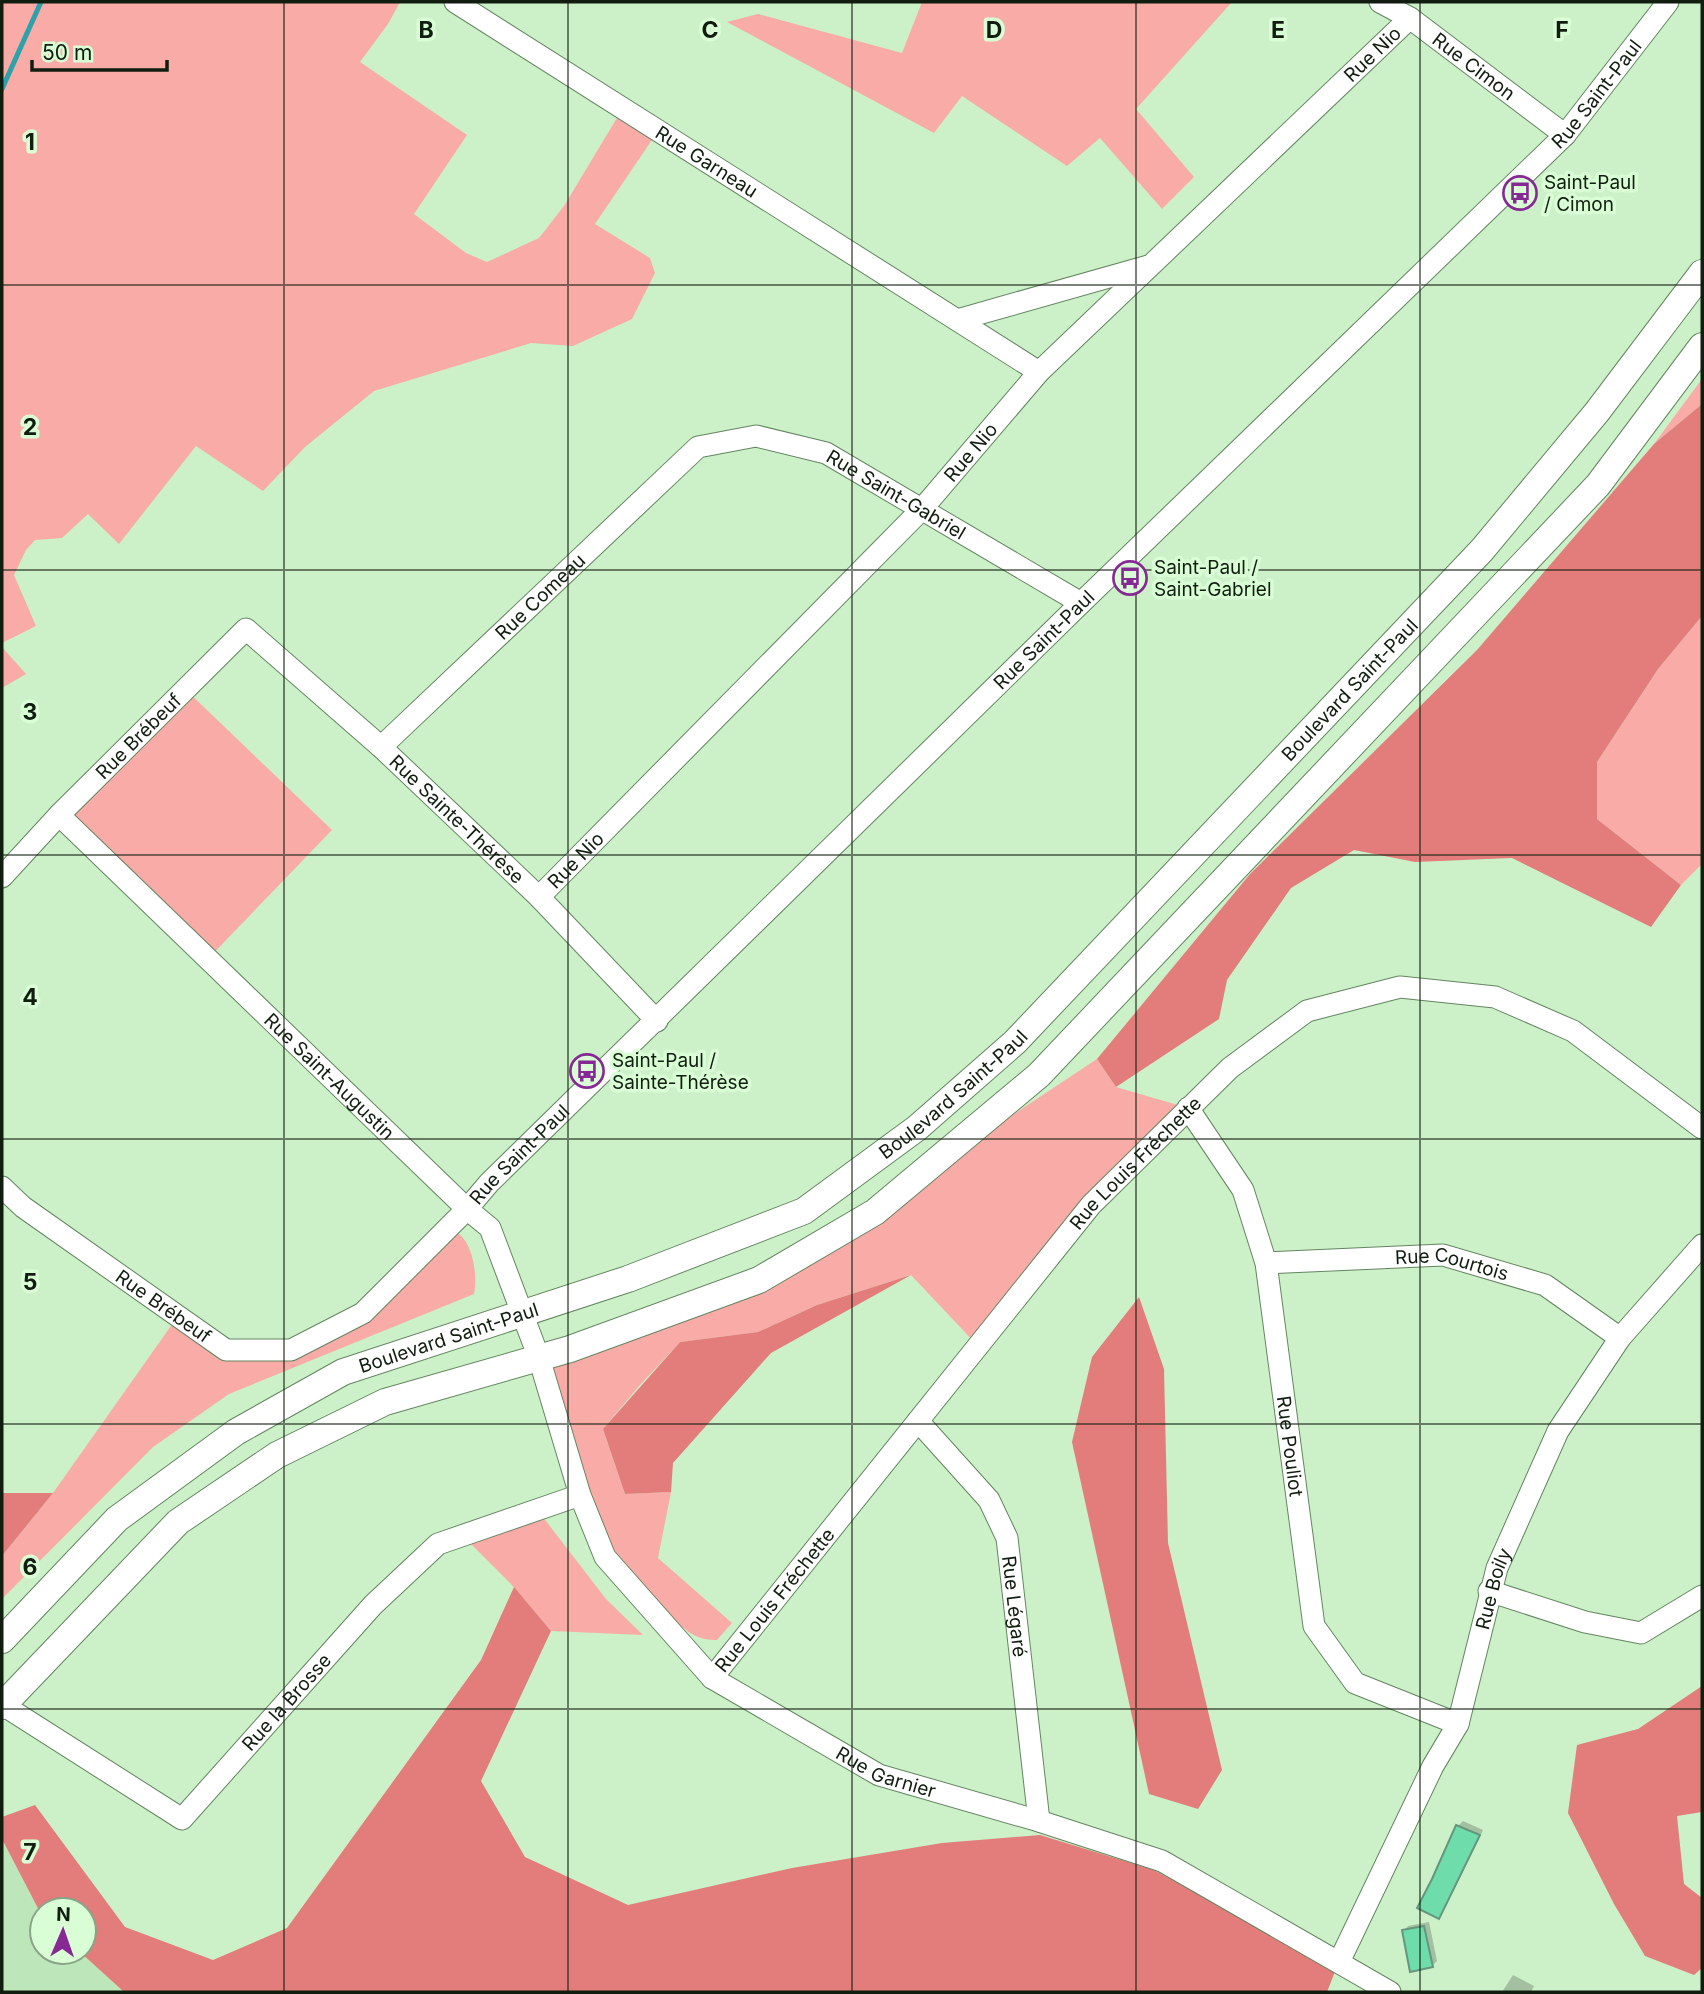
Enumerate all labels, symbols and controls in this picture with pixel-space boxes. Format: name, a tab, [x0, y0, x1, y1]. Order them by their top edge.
text: B	[418, 16, 434, 44]
text: C	[701, 16, 719, 44]
text: D	[986, 16, 1002, 44]
text: E	[1271, 16, 1285, 44]
text: F	[1555, 16, 1569, 44]
street label: Rue Nio	[1339, 22, 1406, 87]
scale bar	[32, 28, 166, 72]
street label: Rue Cimon	[1428, 28, 1519, 105]
street label: Rue Saint-Paul	[1547, 35, 1646, 154]
text: 50 m	[42, 40, 92, 65]
street label: Rue Garneau	[651, 121, 762, 203]
text: 1	[25, 128, 35, 156]
place label: Saint-Paul / Cimon	[1544, 171, 1636, 216]
bus stop icon: Saint-Paul / Cimon	[1501, 174, 1539, 212]
text: 2	[23, 413, 37, 441]
street label: Rue Nio	[939, 418, 1003, 487]
street label: Rue Saint-Gabriel	[822, 445, 970, 545]
street label: Rue Comeau	[491, 549, 590, 645]
place label: Saint-Paul / Saint-Gabriel	[1154, 556, 1271, 601]
bus stop icon: Saint-Paul / Saint-Gabriel	[1111, 559, 1149, 597]
street label: Rue Saint-Paul	[989, 586, 1099, 694]
street label: Boulevard Saint-Paul	[1277, 614, 1423, 766]
street label: Rue Brébeuf	[91, 689, 186, 784]
text: 3	[23, 698, 37, 726]
street label: Rue Sainte-Thérèse	[385, 750, 529, 889]
street label: Rue Nio	[543, 827, 609, 893]
text: 4	[22, 983, 38, 1011]
street label: Rue Saint-Augustin	[259, 1009, 399, 1145]
street label: Boulevard Saint-Paul	[875, 1025, 1032, 1164]
place label: Saint-Paul / Sainte-Thérèse	[612, 1049, 749, 1094]
bus stop icon: Saint-Paul / Sainte-Thérèse	[568, 1052, 606, 1090]
street label: Rue Louis Fréchette	[1065, 1092, 1206, 1234]
street label: Rue Saint-Paul	[465, 1100, 574, 1209]
street label: Rue Courtois	[1394, 1244, 1511, 1286]
street label: Rue Brébeuf	[111, 1265, 215, 1348]
text: 5	[23, 1268, 37, 1296]
street label: Boulevard Saint-Paul	[356, 1298, 541, 1378]
street label: Rue Pouliot	[1272, 1394, 1308, 1498]
street label: Rue Louis Fréchette	[710, 1524, 840, 1677]
street label: Rue Boily	[1471, 1544, 1517, 1632]
text: 6	[23, 1553, 37, 1581]
street label: Rue Légaré	[997, 1554, 1031, 1658]
street label: Rue la Brosse	[237, 1649, 336, 1756]
street label: Rue Garnier	[832, 1742, 938, 1803]
text: 7	[23, 1838, 37, 1866]
north arrow	[28, 1896, 98, 1966]
text: N	[56, 1903, 71, 1926]

